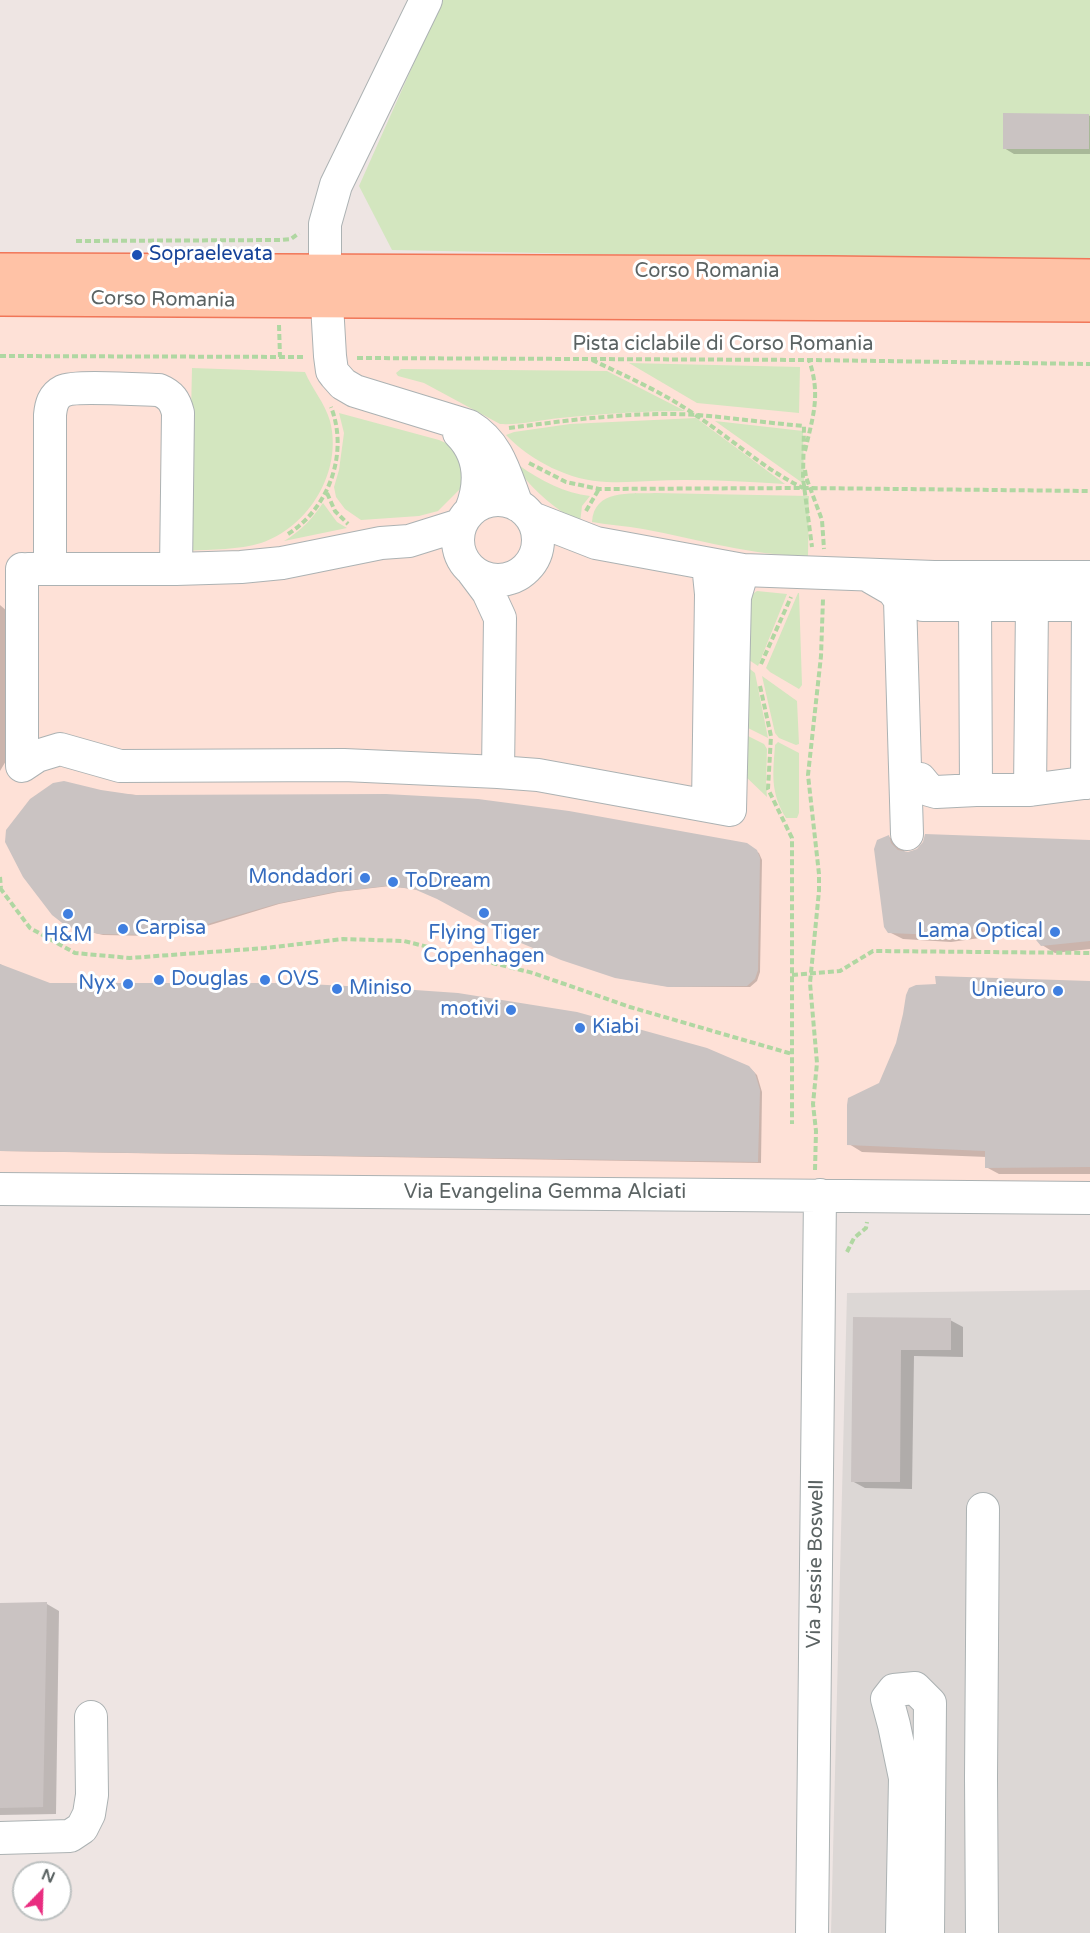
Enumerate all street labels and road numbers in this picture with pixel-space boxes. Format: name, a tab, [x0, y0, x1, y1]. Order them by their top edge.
street label: Corso Romania	[635, 260, 779, 284]
street label: Corso Romania	[90, 287, 236, 313]
street label: Pista ciclabile di Corso Romania	[572, 333, 874, 357]
street label: Via Evangelina Gemma Alciati	[404, 1181, 686, 1205]
street label: Via Jessie Boswell	[803, 1479, 829, 1649]

